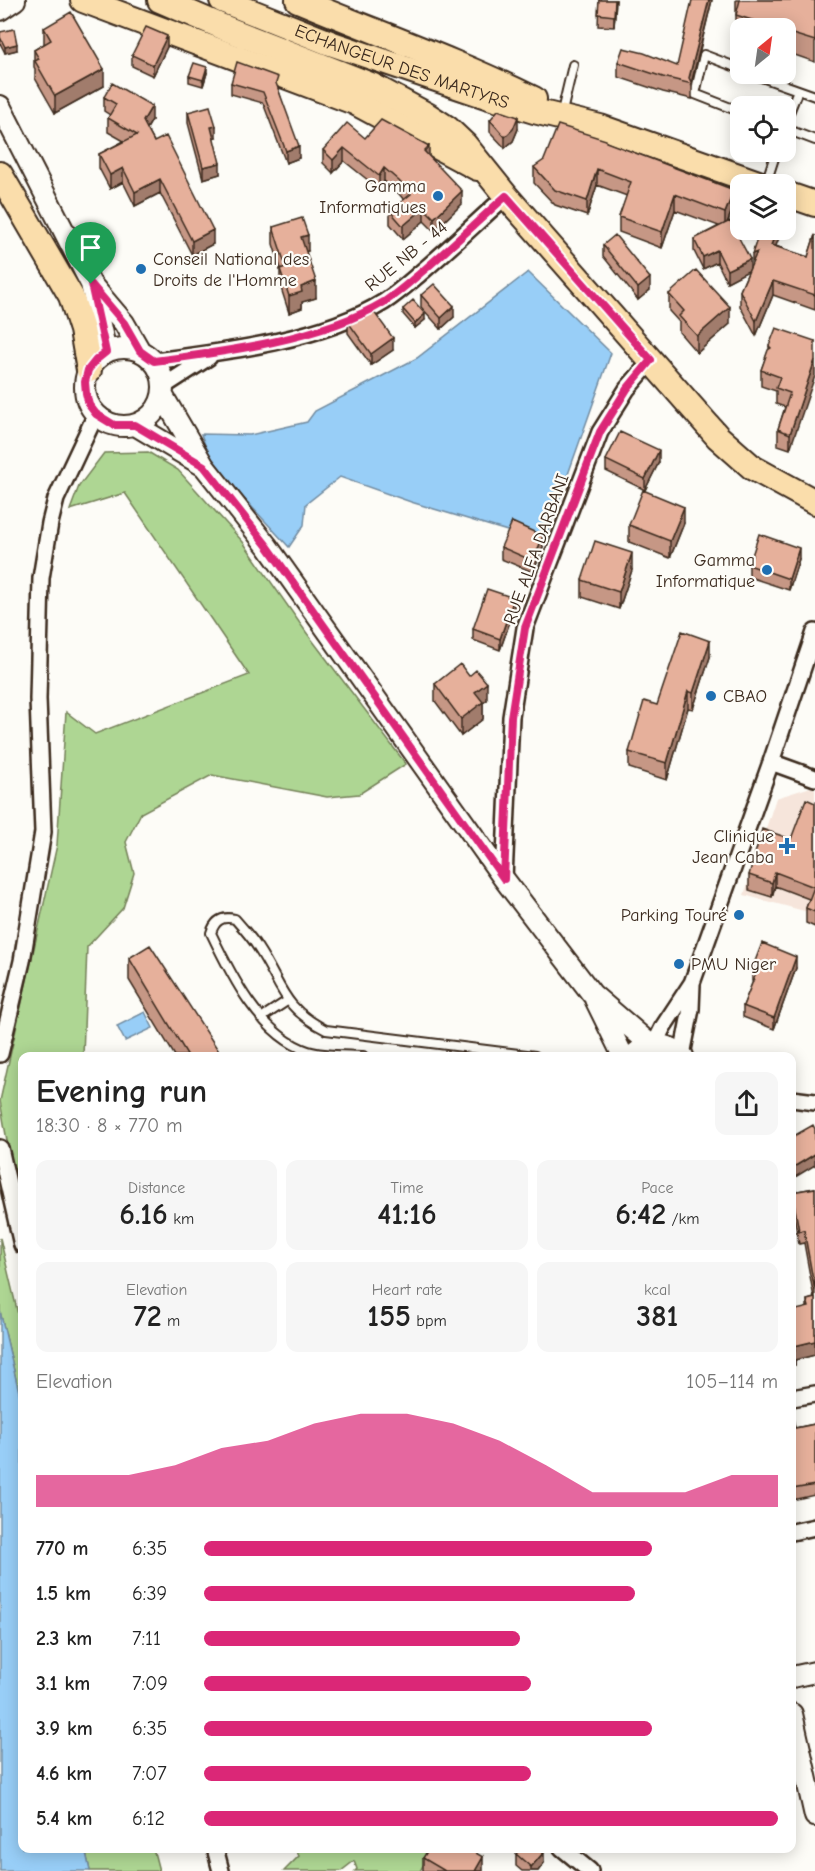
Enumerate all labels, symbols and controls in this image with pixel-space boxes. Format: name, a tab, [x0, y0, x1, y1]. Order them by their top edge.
north arrow	[730, 18, 796, 84]
map controls	[730, 18, 796, 240]
street label: ECHANGEUR DES MARTYRS	[292, 20, 512, 114]
button: locate	[730, 96, 796, 162]
button: layers	[730, 174, 796, 240]
place label: Gamma Informatiques	[319, 176, 426, 218]
marker: Gamma Informatiques	[431, 189, 445, 203]
street label: RUE NB - 44	[361, 217, 452, 296]
pin	[65, 222, 116, 284]
icon: arrive	[74, 231, 107, 264]
place label: Conseil National des Droits de l'Homme	[153, 249, 309, 291]
marker: Conseil National des Droits de l'Homme	[134, 262, 148, 276]
street label: RUE ALFA DARBANI	[499, 471, 574, 628]
place label: Gamma Informatique	[656, 550, 755, 592]
marker: Gamma Informatique	[760, 563, 774, 577]
place label: CBAO	[723, 686, 767, 707]
marker: CBAO	[704, 689, 718, 703]
place label: Clinique Jean Caba	[692, 826, 774, 868]
marker: Clinique Jean Caba	[778, 837, 796, 855]
place label: Parking Touré	[621, 905, 727, 926]
marker: Parking Touré	[732, 908, 746, 922]
place label: PMU Niger	[691, 954, 777, 975]
marker: PMU Niger	[672, 957, 686, 971]
text: Evening run	[36, 1072, 207, 1110]
button: share	[715, 1072, 778, 1135]
text: 18:30 · 8 × 770 m	[36, 1114, 183, 1137]
text: Distance	[128, 1179, 185, 1197]
text: Time	[390, 1179, 424, 1197]
text: Pace	[641, 1179, 673, 1197]
text: 6.16	[119, 1197, 168, 1232]
text: 41:16	[377, 1197, 437, 1232]
text: 6:42	[615, 1197, 666, 1232]
text: km	[168, 1210, 194, 1228]
text: /km	[666, 1210, 699, 1228]
text: Elevation	[126, 1281, 187, 1299]
text: Heart rate	[372, 1281, 442, 1299]
text: kcal	[644, 1281, 671, 1299]
text: 72	[133, 1299, 162, 1334]
text: 155	[367, 1299, 411, 1334]
text: 381	[636, 1299, 678, 1334]
text: m	[162, 1312, 180, 1330]
text: bpm	[411, 1312, 447, 1330]
text: Elevation	[36, 1370, 113, 1393]
text: 105–114 m	[686, 1370, 778, 1393]
text: 770 m	[36, 1537, 88, 1560]
text: 6:35	[132, 1537, 167, 1560]
text: 1.5 km	[36, 1582, 91, 1605]
text: 6:39	[132, 1582, 167, 1605]
text: 2.3 km	[36, 1627, 92, 1650]
text: 7:11	[132, 1627, 161, 1650]
text: 3.1 km	[36, 1672, 90, 1695]
text: 7:09	[132, 1672, 168, 1695]
text: 3.9 km	[36, 1717, 93, 1740]
text: 6:35	[132, 1717, 167, 1740]
text: 4.6 km	[36, 1762, 92, 1785]
text: 7:07	[132, 1762, 167, 1785]
text: 5.4 km	[36, 1807, 92, 1830]
text: 6:12	[132, 1807, 165, 1830]

